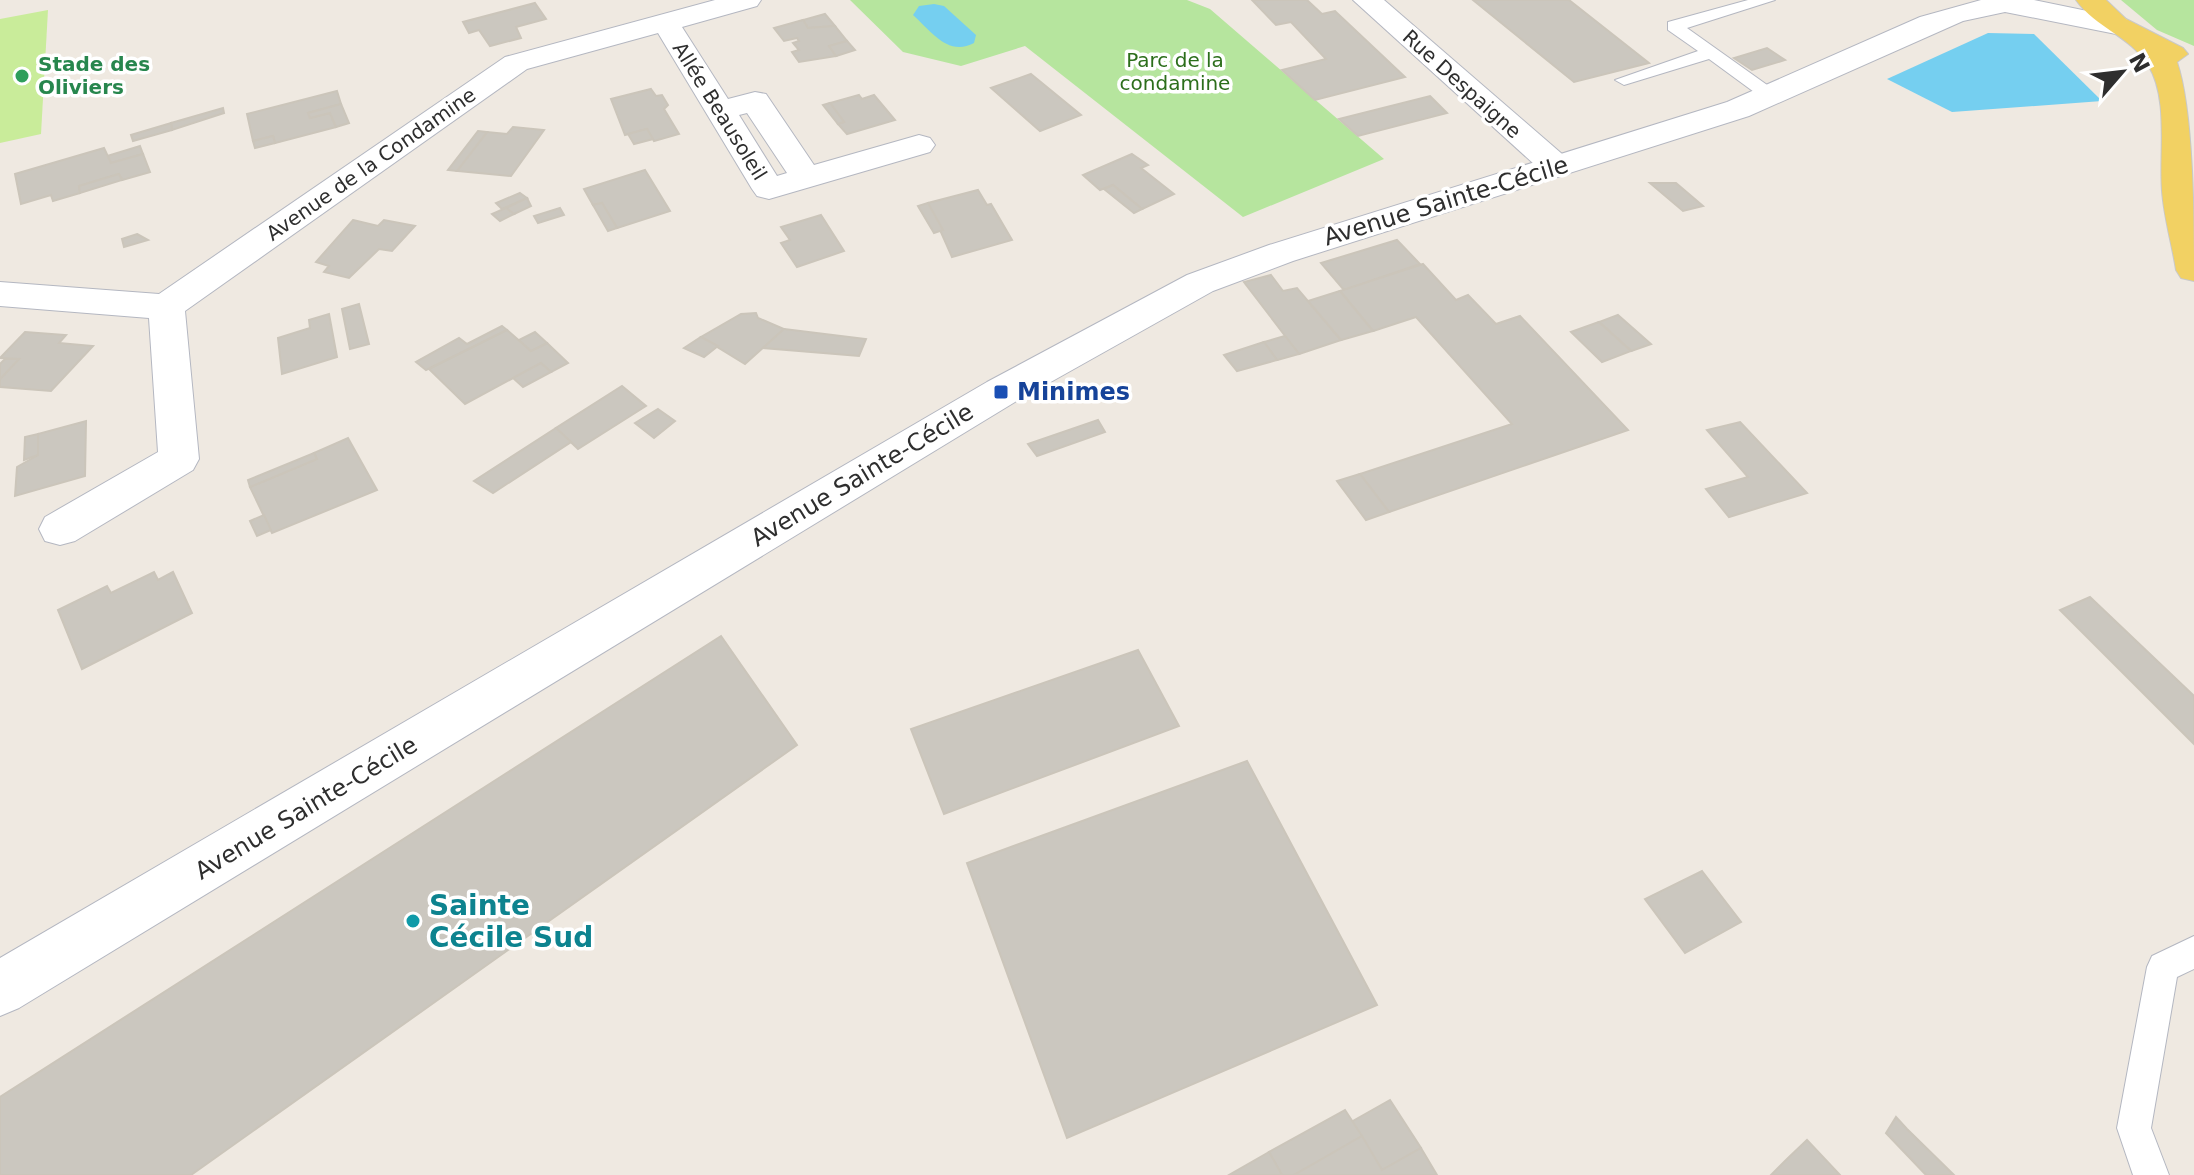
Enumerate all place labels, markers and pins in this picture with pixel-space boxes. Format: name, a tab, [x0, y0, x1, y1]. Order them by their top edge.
place label: Stade des Oliviers	[38, 52, 150, 99]
marker: Stade des Oliviers	[13, 67, 31, 85]
place label: Minimes	[1017, 378, 1130, 406]
marker: Minimes	[992, 383, 1010, 401]
place label: Sainte Cécile Sud	[429, 889, 593, 954]
marker: Sainte Cécile Sud	[404, 912, 422, 930]

